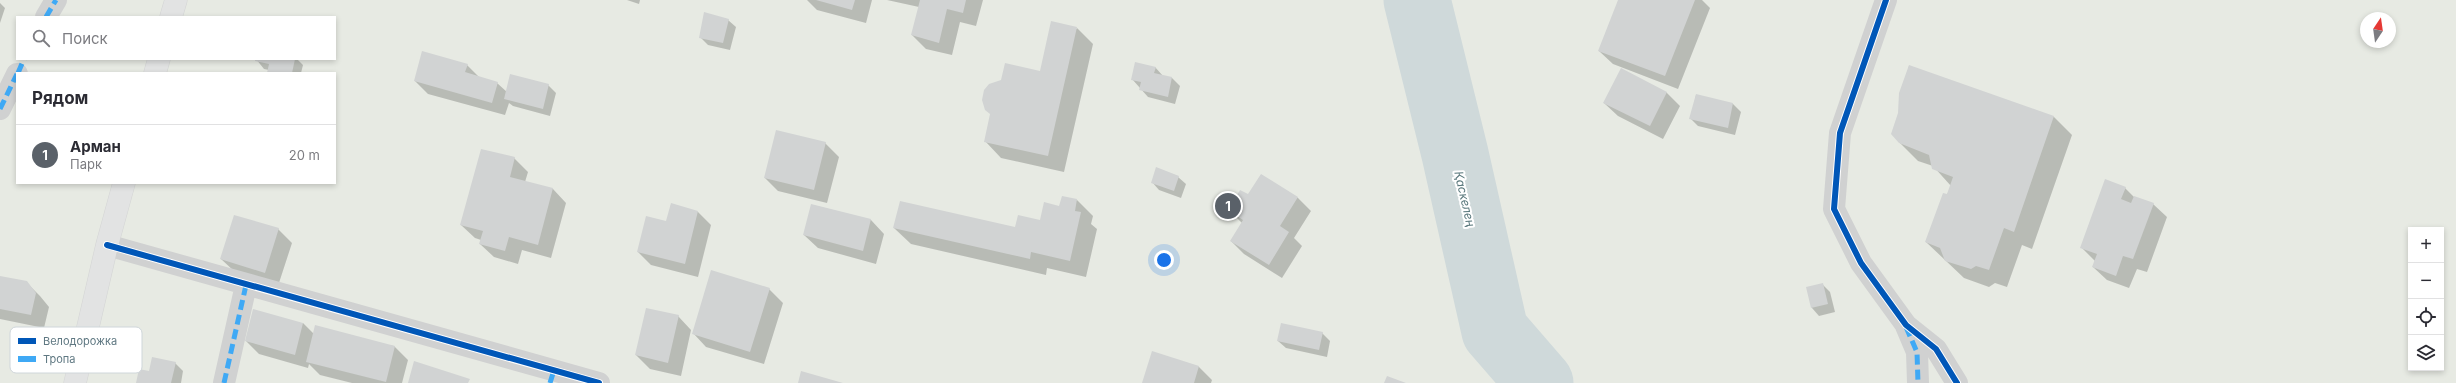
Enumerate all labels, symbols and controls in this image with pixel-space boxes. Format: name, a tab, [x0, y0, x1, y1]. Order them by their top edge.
north arrow	[2360, 12, 2396, 48]
search box	[16, 16, 336, 60]
icon: search	[30, 27, 52, 49]
text: Поиск	[62, 29, 108, 48]
text: Рядом	[32, 88, 88, 108]
text: Арман	[70, 137, 121, 156]
text: 1	[42, 147, 48, 163]
text: 20 m	[289, 147, 320, 163]
text: Парк	[70, 156, 102, 172]
water label: Қаскелең	[1451, 170, 1479, 228]
pin: 1	[1215, 191, 1241, 221]
map controls	[2408, 227, 2444, 371]
button: +	[2408, 227, 2444, 263]
your location	[1154, 250, 1174, 270]
button: −	[2408, 263, 2444, 299]
button: locate	[2408, 299, 2444, 335]
legend	[10, 327, 142, 373]
text: Велодорожка	[43, 334, 117, 348]
button: layers	[2408, 335, 2444, 371]
text: Тропа	[43, 352, 75, 366]

